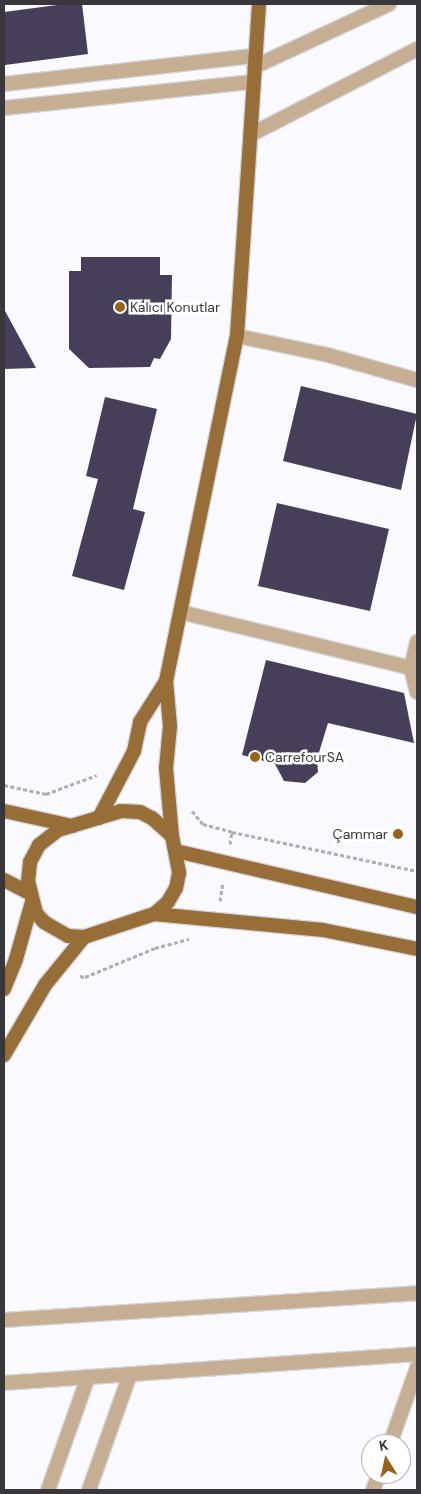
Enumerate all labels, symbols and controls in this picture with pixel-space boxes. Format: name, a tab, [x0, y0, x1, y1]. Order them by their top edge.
place label: Kalıcı Konutlar	[130, 299, 220, 315]
marker: Kalıcı Konutlar	[114, 301, 126, 313]
place label: CarrefourSA	[265, 749, 344, 765]
marker: CarrefourSA	[249, 751, 261, 763]
place label: Çammar	[333, 826, 388, 842]
marker: Çammar	[392, 828, 404, 840]
north arrow	[361, 1434, 411, 1484]
text: K	[377, 1436, 390, 1455]

